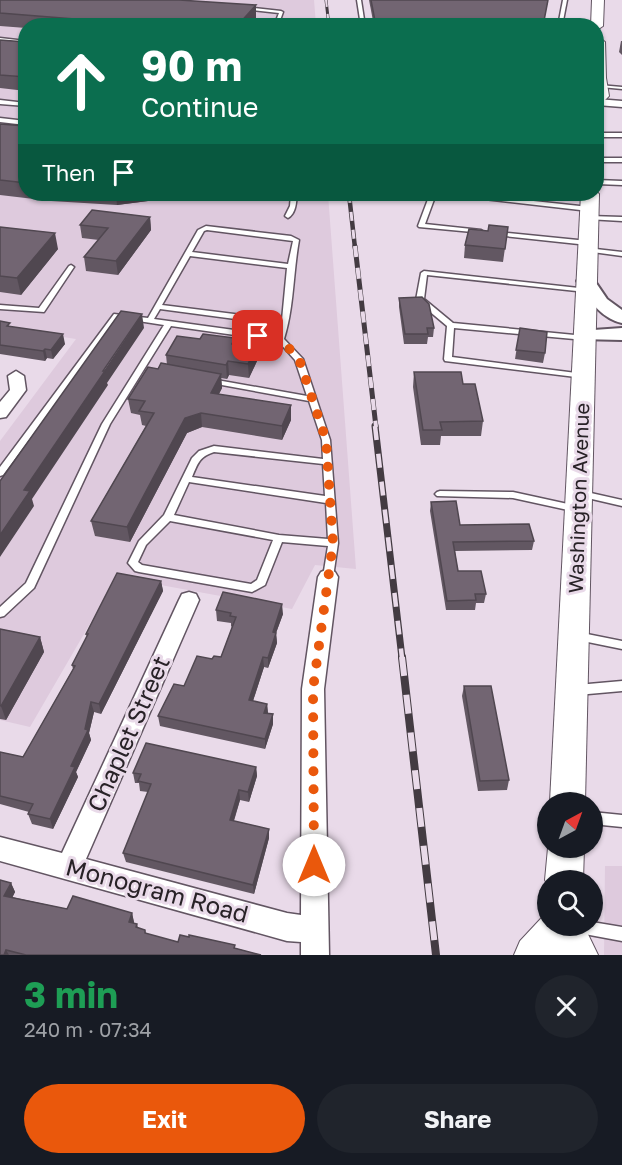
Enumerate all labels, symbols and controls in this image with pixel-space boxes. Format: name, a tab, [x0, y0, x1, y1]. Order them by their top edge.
text: 90 m	[141, 40, 242, 90]
icon: ahead	[42, 42, 120, 120]
text: Continue	[141, 91, 259, 123]
icon: arrive	[107, 156, 140, 189]
text: Then	[42, 159, 95, 186]
pin	[232, 310, 283, 361]
icon: arrive	[241, 319, 274, 352]
street label: Washington Avenue	[563, 402, 593, 594]
street label: Chaplet Street	[80, 651, 175, 816]
north arrow	[537, 792, 603, 858]
map controls	[537, 792, 603, 936]
position arrow	[282, 833, 346, 897]
street label: Monogram Road	[63, 851, 252, 928]
button: search	[537, 870, 603, 936]
text: 3 min	[24, 973, 118, 1016]
button: close	[535, 975, 598, 1038]
text: 240 m · 07:34	[24, 1017, 152, 1041]
button: Exit	[24, 1084, 305, 1153]
button: Share	[317, 1084, 598, 1153]

